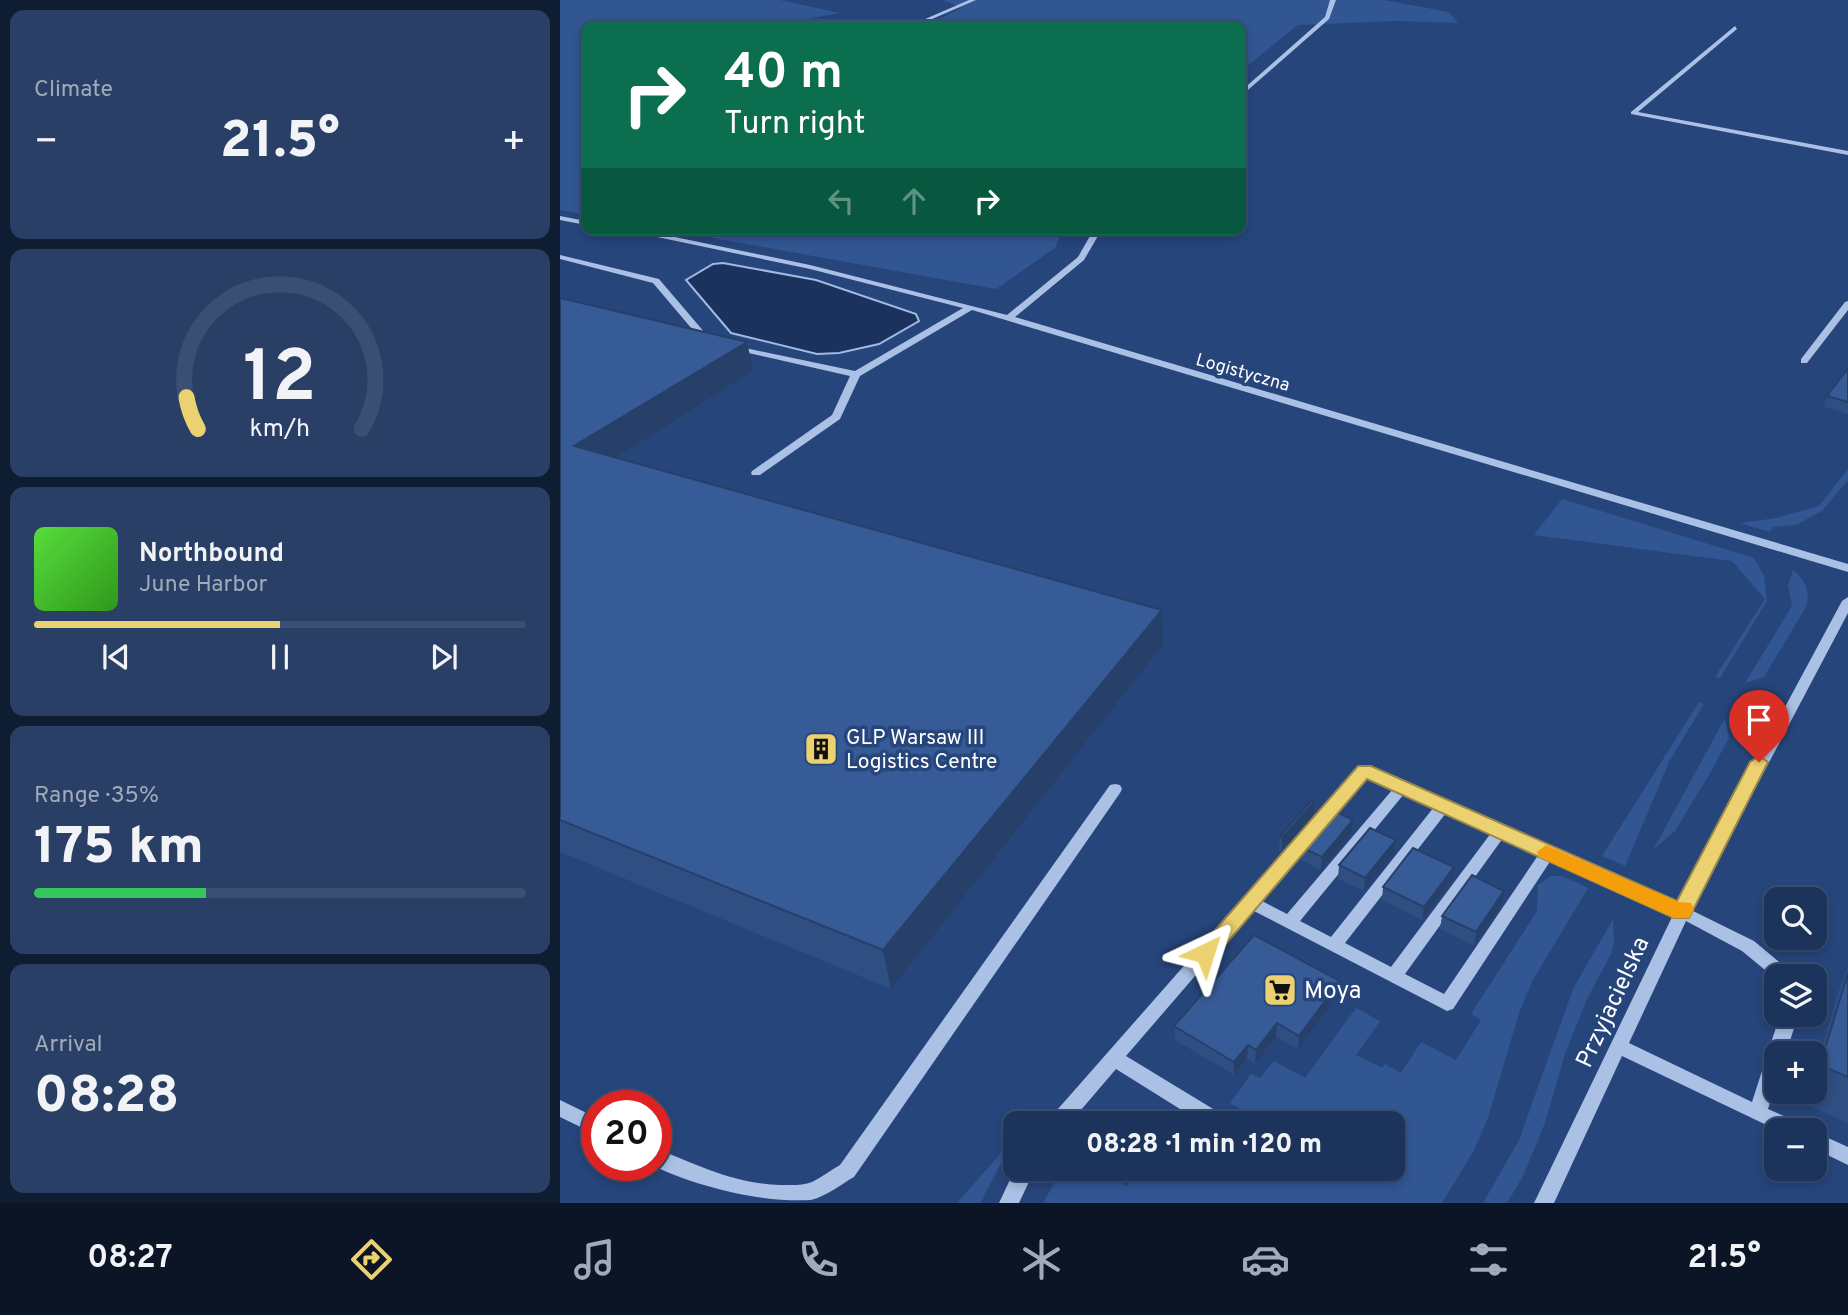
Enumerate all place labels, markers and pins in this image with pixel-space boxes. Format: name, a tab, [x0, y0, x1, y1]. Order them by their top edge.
pin	[1729, 690, 1789, 762]
place label: GLP Warsaw III Logistics Centre	[846, 725, 997, 776]
building icon: GLP Warsaw III Logistics Centre	[802, 730, 840, 768]
supermarket icon: Moya	[1261, 971, 1299, 1009]
place label: Moya	[1304, 977, 1361, 1007]

